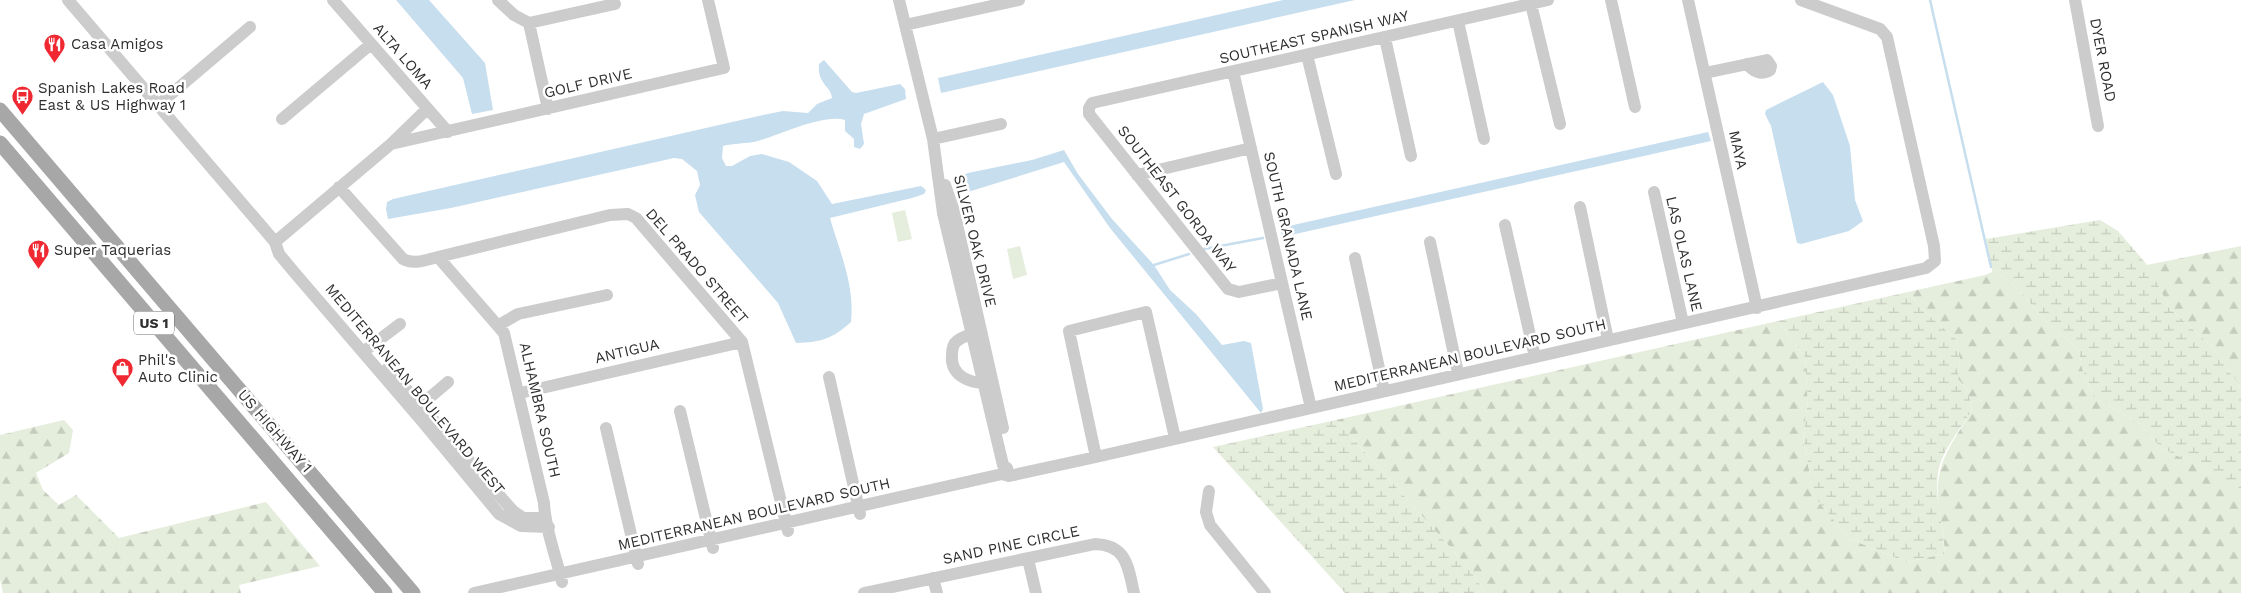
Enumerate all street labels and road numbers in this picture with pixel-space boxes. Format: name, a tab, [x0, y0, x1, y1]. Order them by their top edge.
street label: SOUTHEAST SPANISH WAY	[1217, 6, 1411, 68]
street label: DYER ROAD	[2086, 17, 2120, 103]
street label: ALTA LOMA	[369, 19, 437, 93]
street label: GOLF DRIVE	[542, 64, 634, 102]
street label: SOUTHEAST GORDA WAY	[1114, 122, 1240, 276]
street label: MAYA	[1725, 129, 1751, 171]
street label: SOUTH GRANADA LANE	[1260, 150, 1316, 322]
street label: SILVER OAK DRIVE	[950, 173, 1000, 309]
street label: LAS OLAS LANE	[1662, 195, 1706, 313]
street label: DEL PRADO STREET	[642, 205, 752, 327]
street label: MEDITERRANEAN BOULEVARD WEST	[322, 280, 508, 498]
road number: US 1	[134, 312, 174, 334]
street label: MEDITERRANEAN BOULEVARD SOUTH	[1332, 315, 1608, 395]
street label: ANTIGUA	[593, 335, 661, 367]
street label: ALHAMBRA SOUTH	[516, 341, 564, 479]
street label: US HIGHWAY 1	[234, 386, 316, 476]
street label: MEDITERRANEAN BOULEVARD SOUTH	[616, 474, 892, 554]
street label: SAND PINE CIRCLE	[941, 522, 1081, 568]

